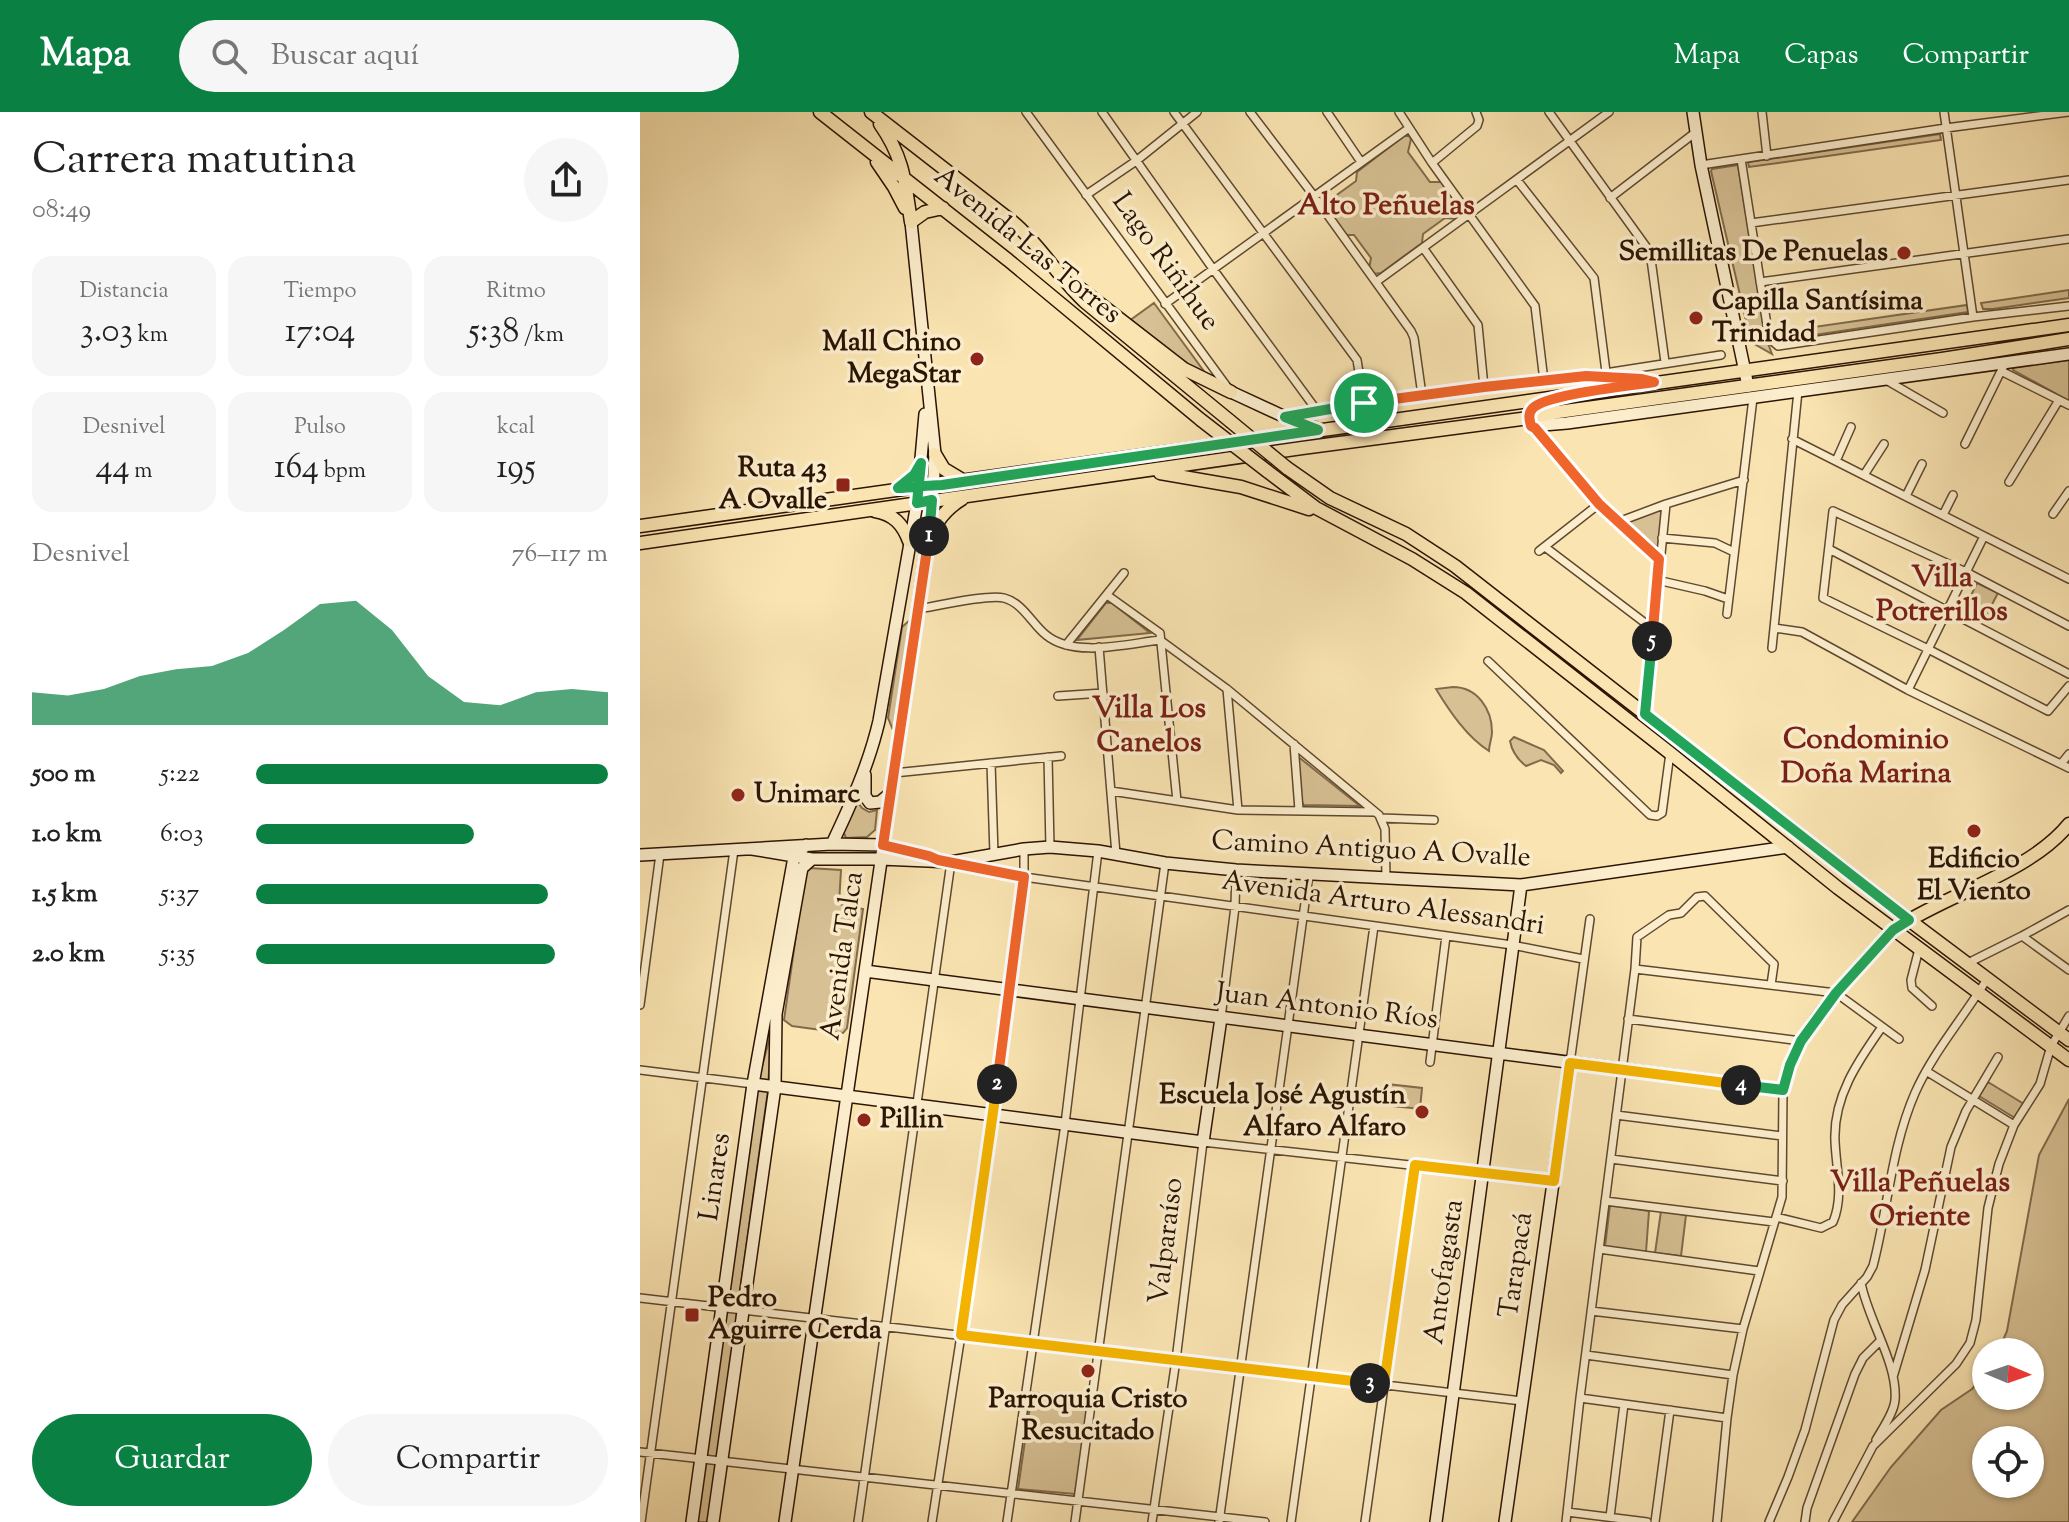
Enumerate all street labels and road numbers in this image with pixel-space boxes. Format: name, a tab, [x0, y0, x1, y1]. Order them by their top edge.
street label: Avenida Las Torres	[924, 158, 1130, 334]
street label: Lago Riñihue	[1101, 185, 1229, 339]
street label: Camino Antiguo A Ovalle	[1210, 822, 1532, 878]
street label: Avenida Arturo Alessandri	[1219, 862, 1547, 946]
street label: Avenida Talca	[811, 869, 875, 1043]
street label: Juan Antonio Ríos	[1212, 973, 1440, 1040]
street label: Linares	[690, 1130, 742, 1224]
street label: Valparaíso	[1139, 1175, 1195, 1307]
street label: Antofagasta	[1415, 1197, 1475, 1347]
street label: Tarapacá	[1490, 1209, 1544, 1321]

